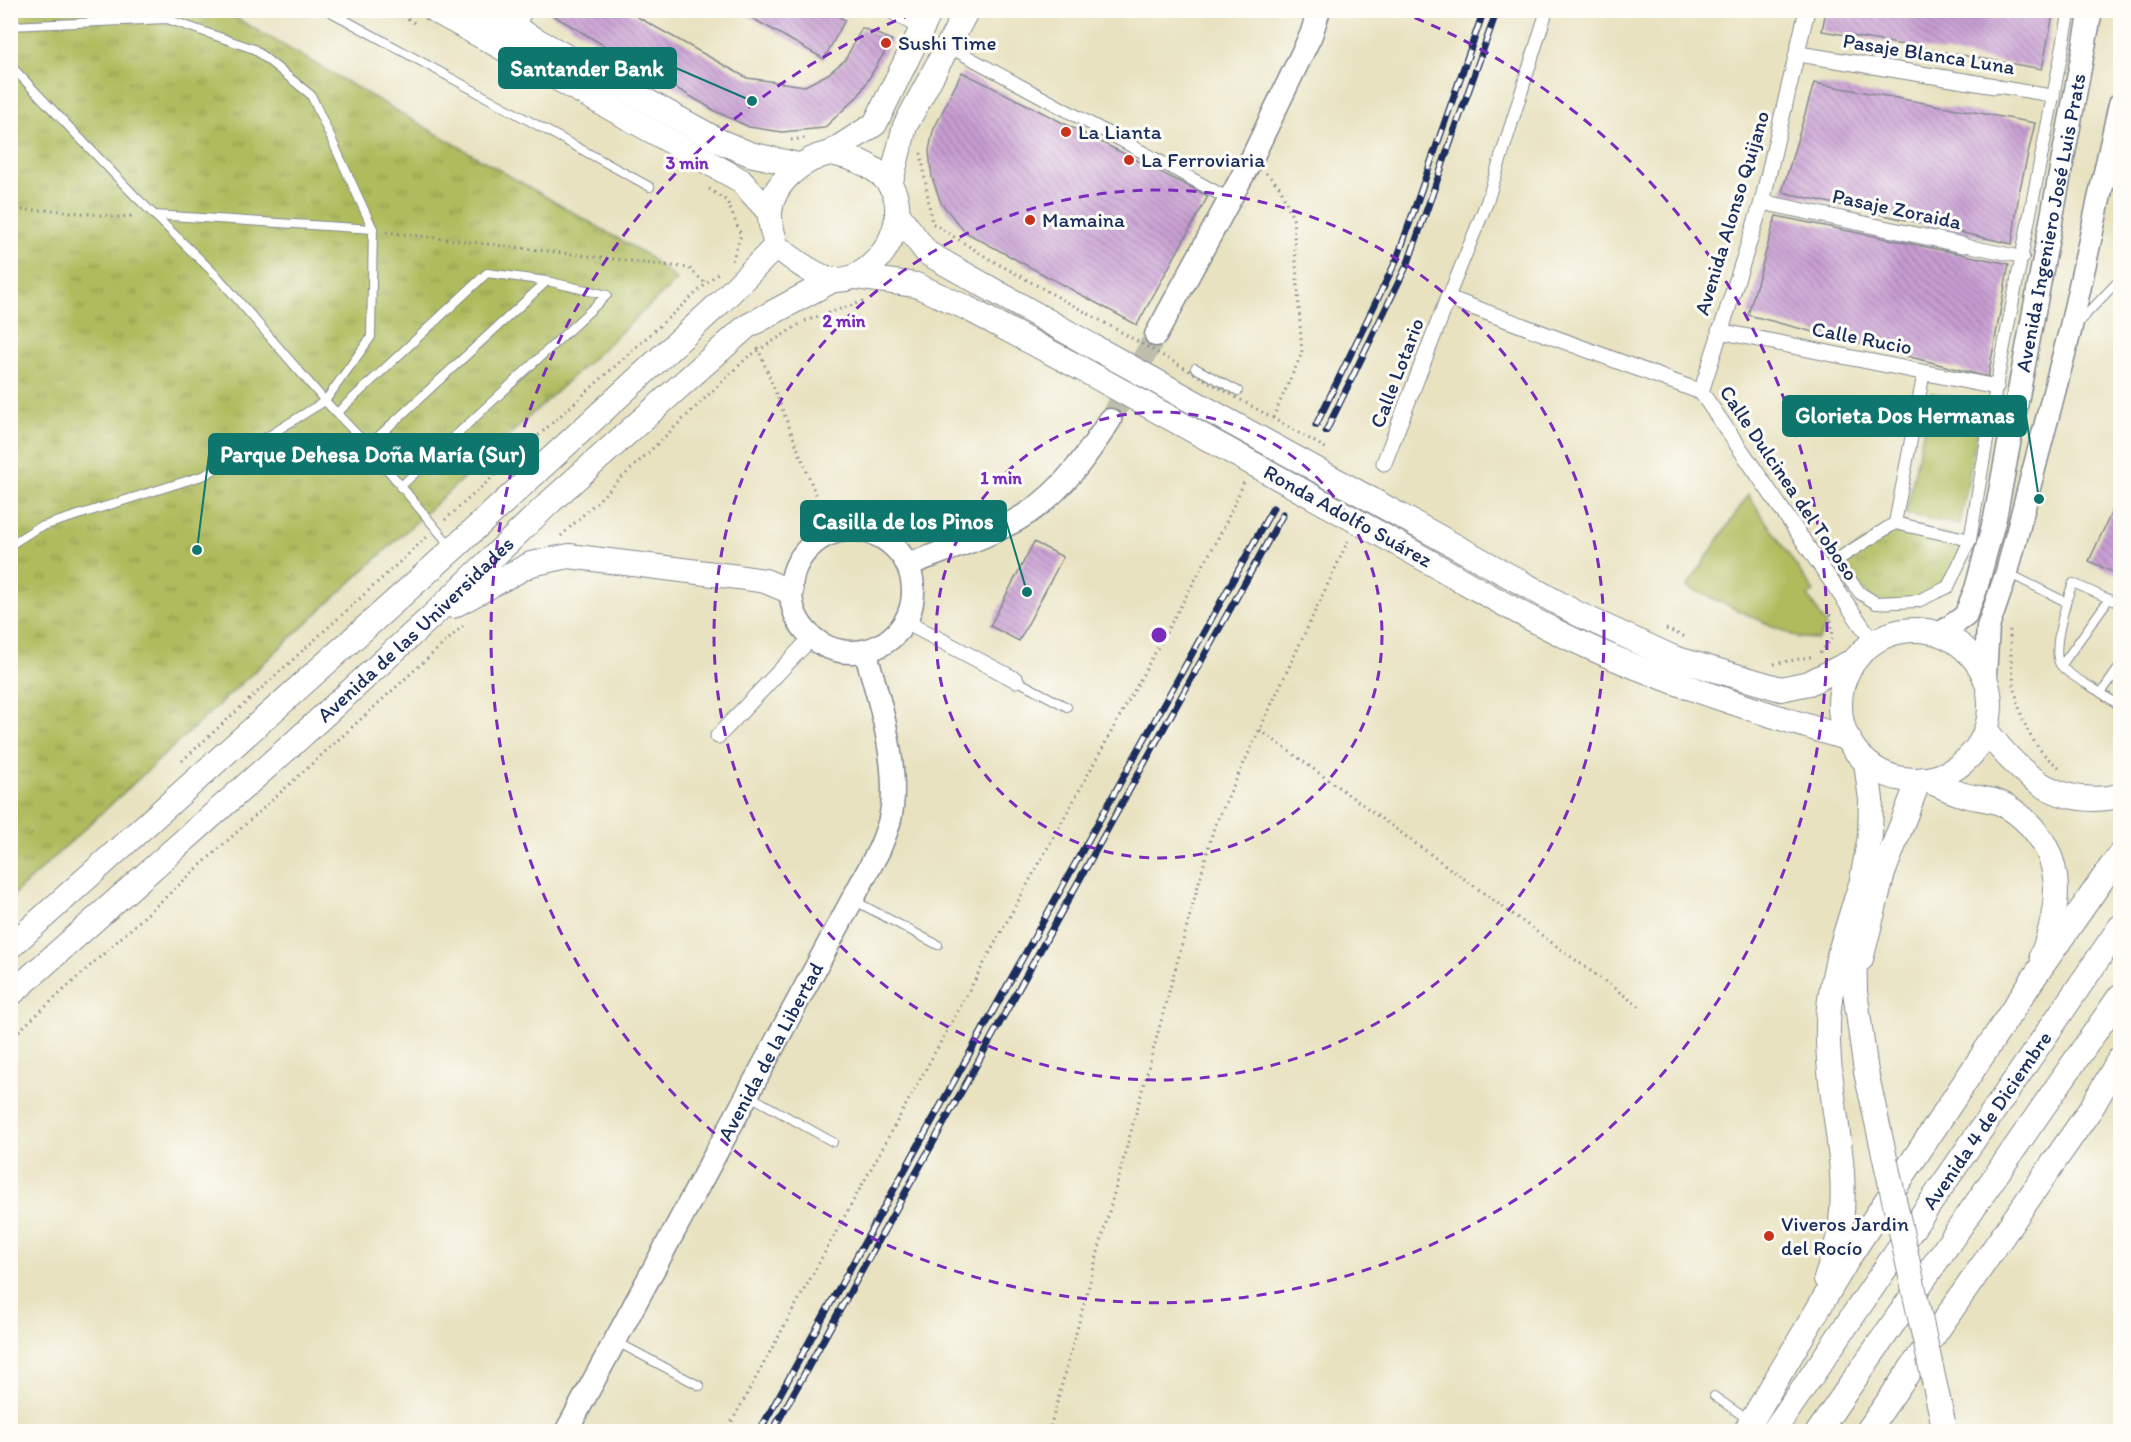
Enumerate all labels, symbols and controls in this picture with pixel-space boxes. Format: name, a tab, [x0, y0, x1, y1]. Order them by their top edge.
street label: Pasaje Blanca Luna	[1841, 28, 2017, 79]
place label: Sushi Time	[898, 30, 996, 55]
marker: Sushi Time	[879, 36, 893, 50]
callout: Santander Bank	[499, 48, 676, 88]
text: Santander Bank	[510, 55, 664, 82]
street label: Avenida Ingeniero José Luis Prats	[2010, 71, 2091, 374]
street label: Avenida Alonso Quijano	[1689, 108, 1775, 318]
place label: La Lianta	[1078, 119, 1162, 144]
marker: La Lianta	[1059, 125, 1073, 139]
place label: La Ferroviaria	[1141, 147, 1265, 172]
text: 3 min	[665, 152, 709, 174]
marker: La Ferroviaria	[1122, 153, 1136, 167]
street label: Pasaje Zoraida	[1830, 183, 1964, 234]
place label: Mamaina	[1042, 207, 1125, 232]
marker: Mamaina	[1023, 213, 1037, 227]
text: 2 min	[823, 310, 866, 332]
street label: Calle Lotario	[1364, 314, 1429, 431]
street label: Calle Rucio	[1810, 316, 1914, 359]
street label: Calle Dulcinea del Toboso	[1715, 380, 1864, 585]
callout: Glorieta Dos Hermanas	[1783, 396, 2026, 436]
text: Glorieta Dos Hermanas	[1795, 402, 2015, 429]
callout: Parque Dehesa Doña María (Sur)	[209, 434, 538, 474]
text: Parque Dehesa Doña María (Sur)	[220, 441, 526, 468]
street label: Ronda Adolfo Suárez	[1260, 459, 1437, 572]
text: 1 min	[980, 467, 1022, 489]
callout: Casilla de los Pinos	[801, 501, 1006, 541]
text: Casilla de los Pinos	[812, 508, 994, 535]
street label: Avenida de las Universidades	[312, 531, 519, 727]
centre of rings	[1149, 625, 1169, 645]
street label: Avenida de la Libertad	[712, 957, 829, 1145]
street label: Avenida 4 de Diciembre	[1917, 1026, 2057, 1214]
place label: Viveros Jardin del Rocío	[1781, 1211, 1909, 1260]
marker: Viveros Jardin del Rocío	[1762, 1229, 1776, 1243]

